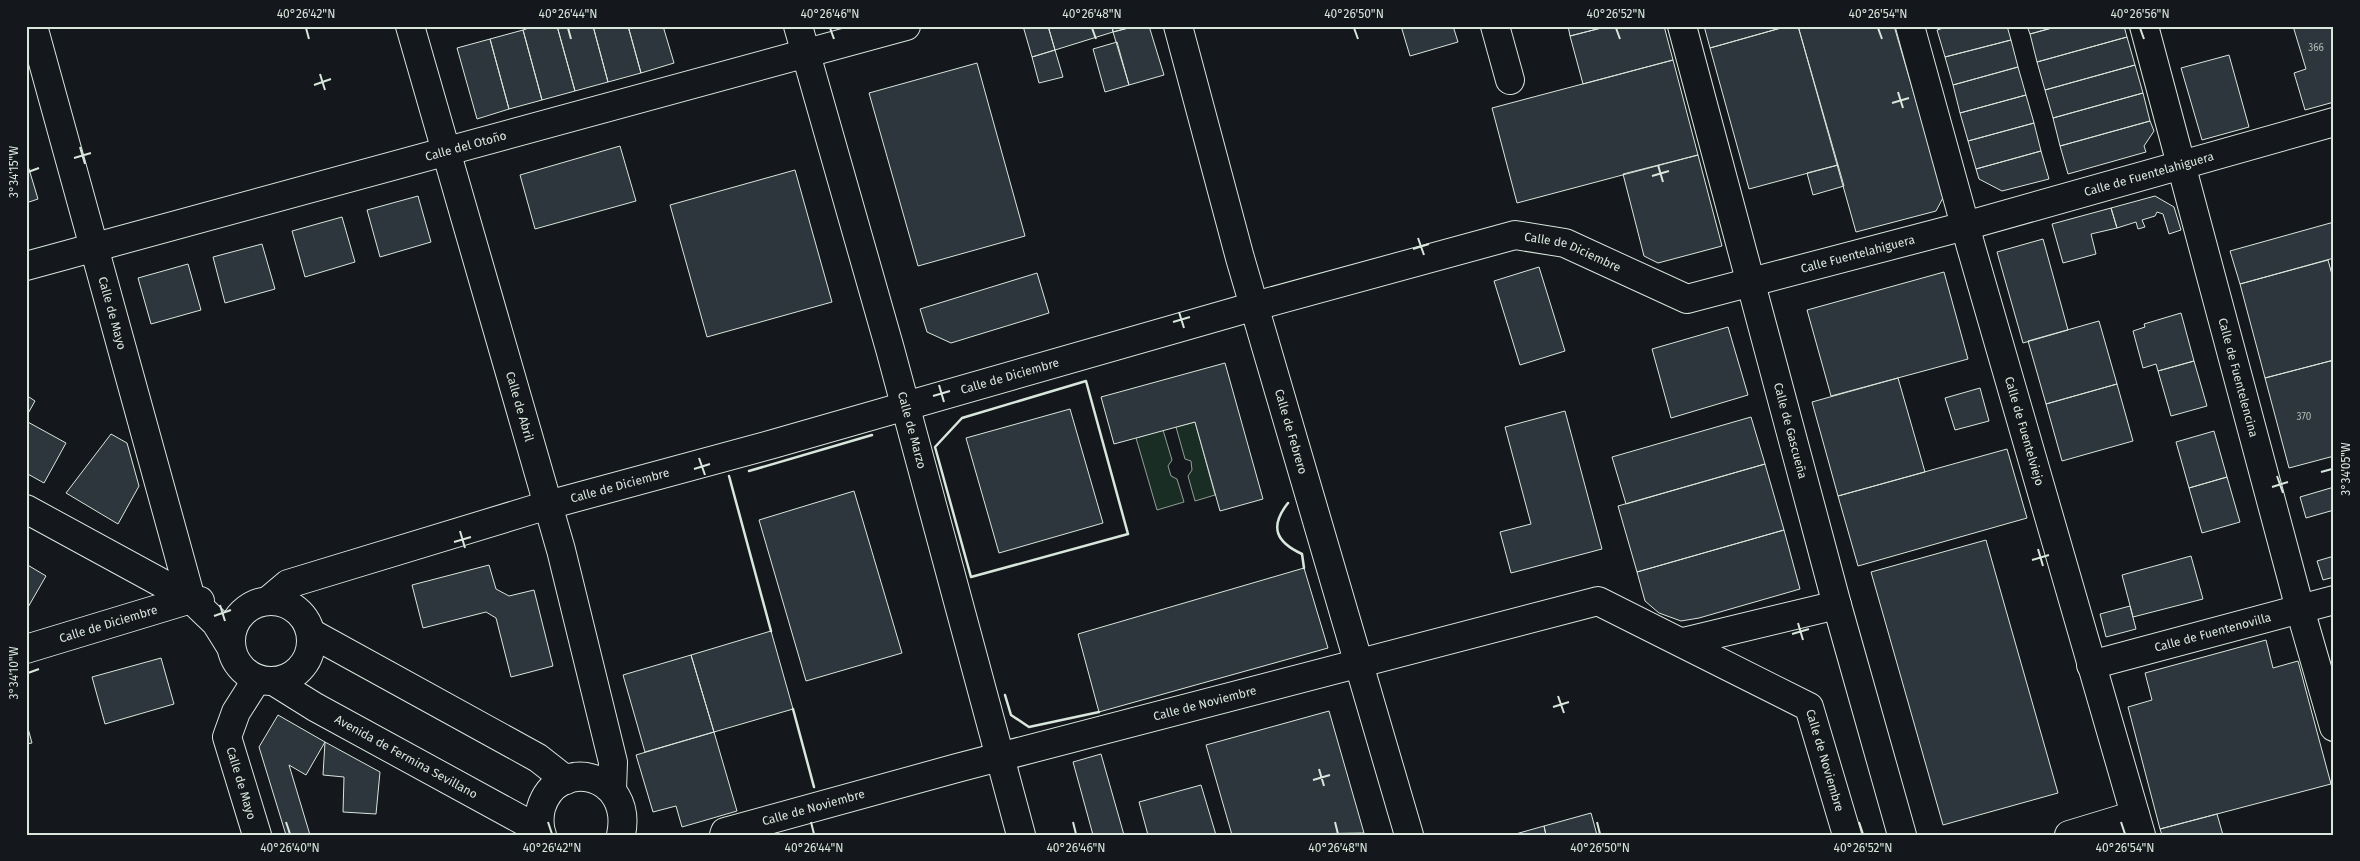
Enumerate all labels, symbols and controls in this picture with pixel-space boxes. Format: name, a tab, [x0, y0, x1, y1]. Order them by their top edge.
text: 40°26'42"N	[277, 7, 335, 21]
text: 40°26'44"N	[539, 7, 597, 21]
text: 40°26'46"N	[800, 7, 860, 21]
text: 40°26'48"N	[1062, 7, 1122, 21]
text: 40°26'50"N	[1324, 7, 1384, 21]
text: 40°26'52"N	[1587, 7, 1645, 21]
text: 40°26'54"N	[1849, 7, 1907, 21]
text: 40°26'56"N	[2110, 7, 2170, 21]
house number: 366	[2308, 42, 2324, 54]
street label: Calle del Otoño	[424, 128, 508, 164]
text: 3°34'15"W	[7, 146, 21, 198]
street label: Calle de Fuentelahiguera	[2082, 149, 2215, 199]
street label: Calle de Diciembre	[1523, 230, 1623, 275]
street label: Calle Fuentelahiguera	[1799, 232, 1916, 276]
street label: Calle de Mayo	[95, 275, 129, 351]
street label: Calle de Fuentelencina	[2215, 316, 2261, 439]
street label: Calle de Diciembre	[959, 355, 1061, 397]
street label: Calle de Abril	[503, 370, 537, 444]
street label: Calle de Fuentelviejo	[2002, 375, 2047, 487]
street label: Calle de Gascueña	[1771, 381, 1810, 480]
street label: Calle de Febrero	[1272, 387, 1310, 476]
street label: Calle de Marzo	[895, 390, 929, 470]
house number: 370	[2297, 411, 2312, 423]
text: 3°34'05"W	[2339, 442, 2353, 496]
street label: Calle de Diciembre	[569, 465, 671, 506]
street label: Calle de Diciembre	[58, 603, 159, 646]
street label: Calle de Fuentenovilla	[2153, 610, 2273, 655]
text: 3°34'10"W	[7, 646, 21, 700]
street label: Calle de Noviembre	[1152, 683, 1258, 724]
street label: Calle de Noviembre	[1803, 708, 1847, 813]
street label: Avenida de Fermina Sevillano	[332, 712, 480, 801]
street label: Calle de Mayo	[223, 745, 259, 821]
street label: Calle de Noviembre	[761, 787, 866, 828]
text: 40°26'40"N	[260, 841, 320, 855]
text: 40°26'42"N	[523, 841, 581, 855]
text: 40°26'44"N	[785, 841, 843, 855]
text: 40°26'46"N	[1046, 841, 1106, 855]
text: 40°26'48"N	[1308, 841, 1368, 855]
text: 40°26'50"N	[1570, 841, 1630, 855]
text: 40°26'52"N	[1834, 841, 1892, 855]
text: 40°26'54"N	[2096, 841, 2154, 855]

